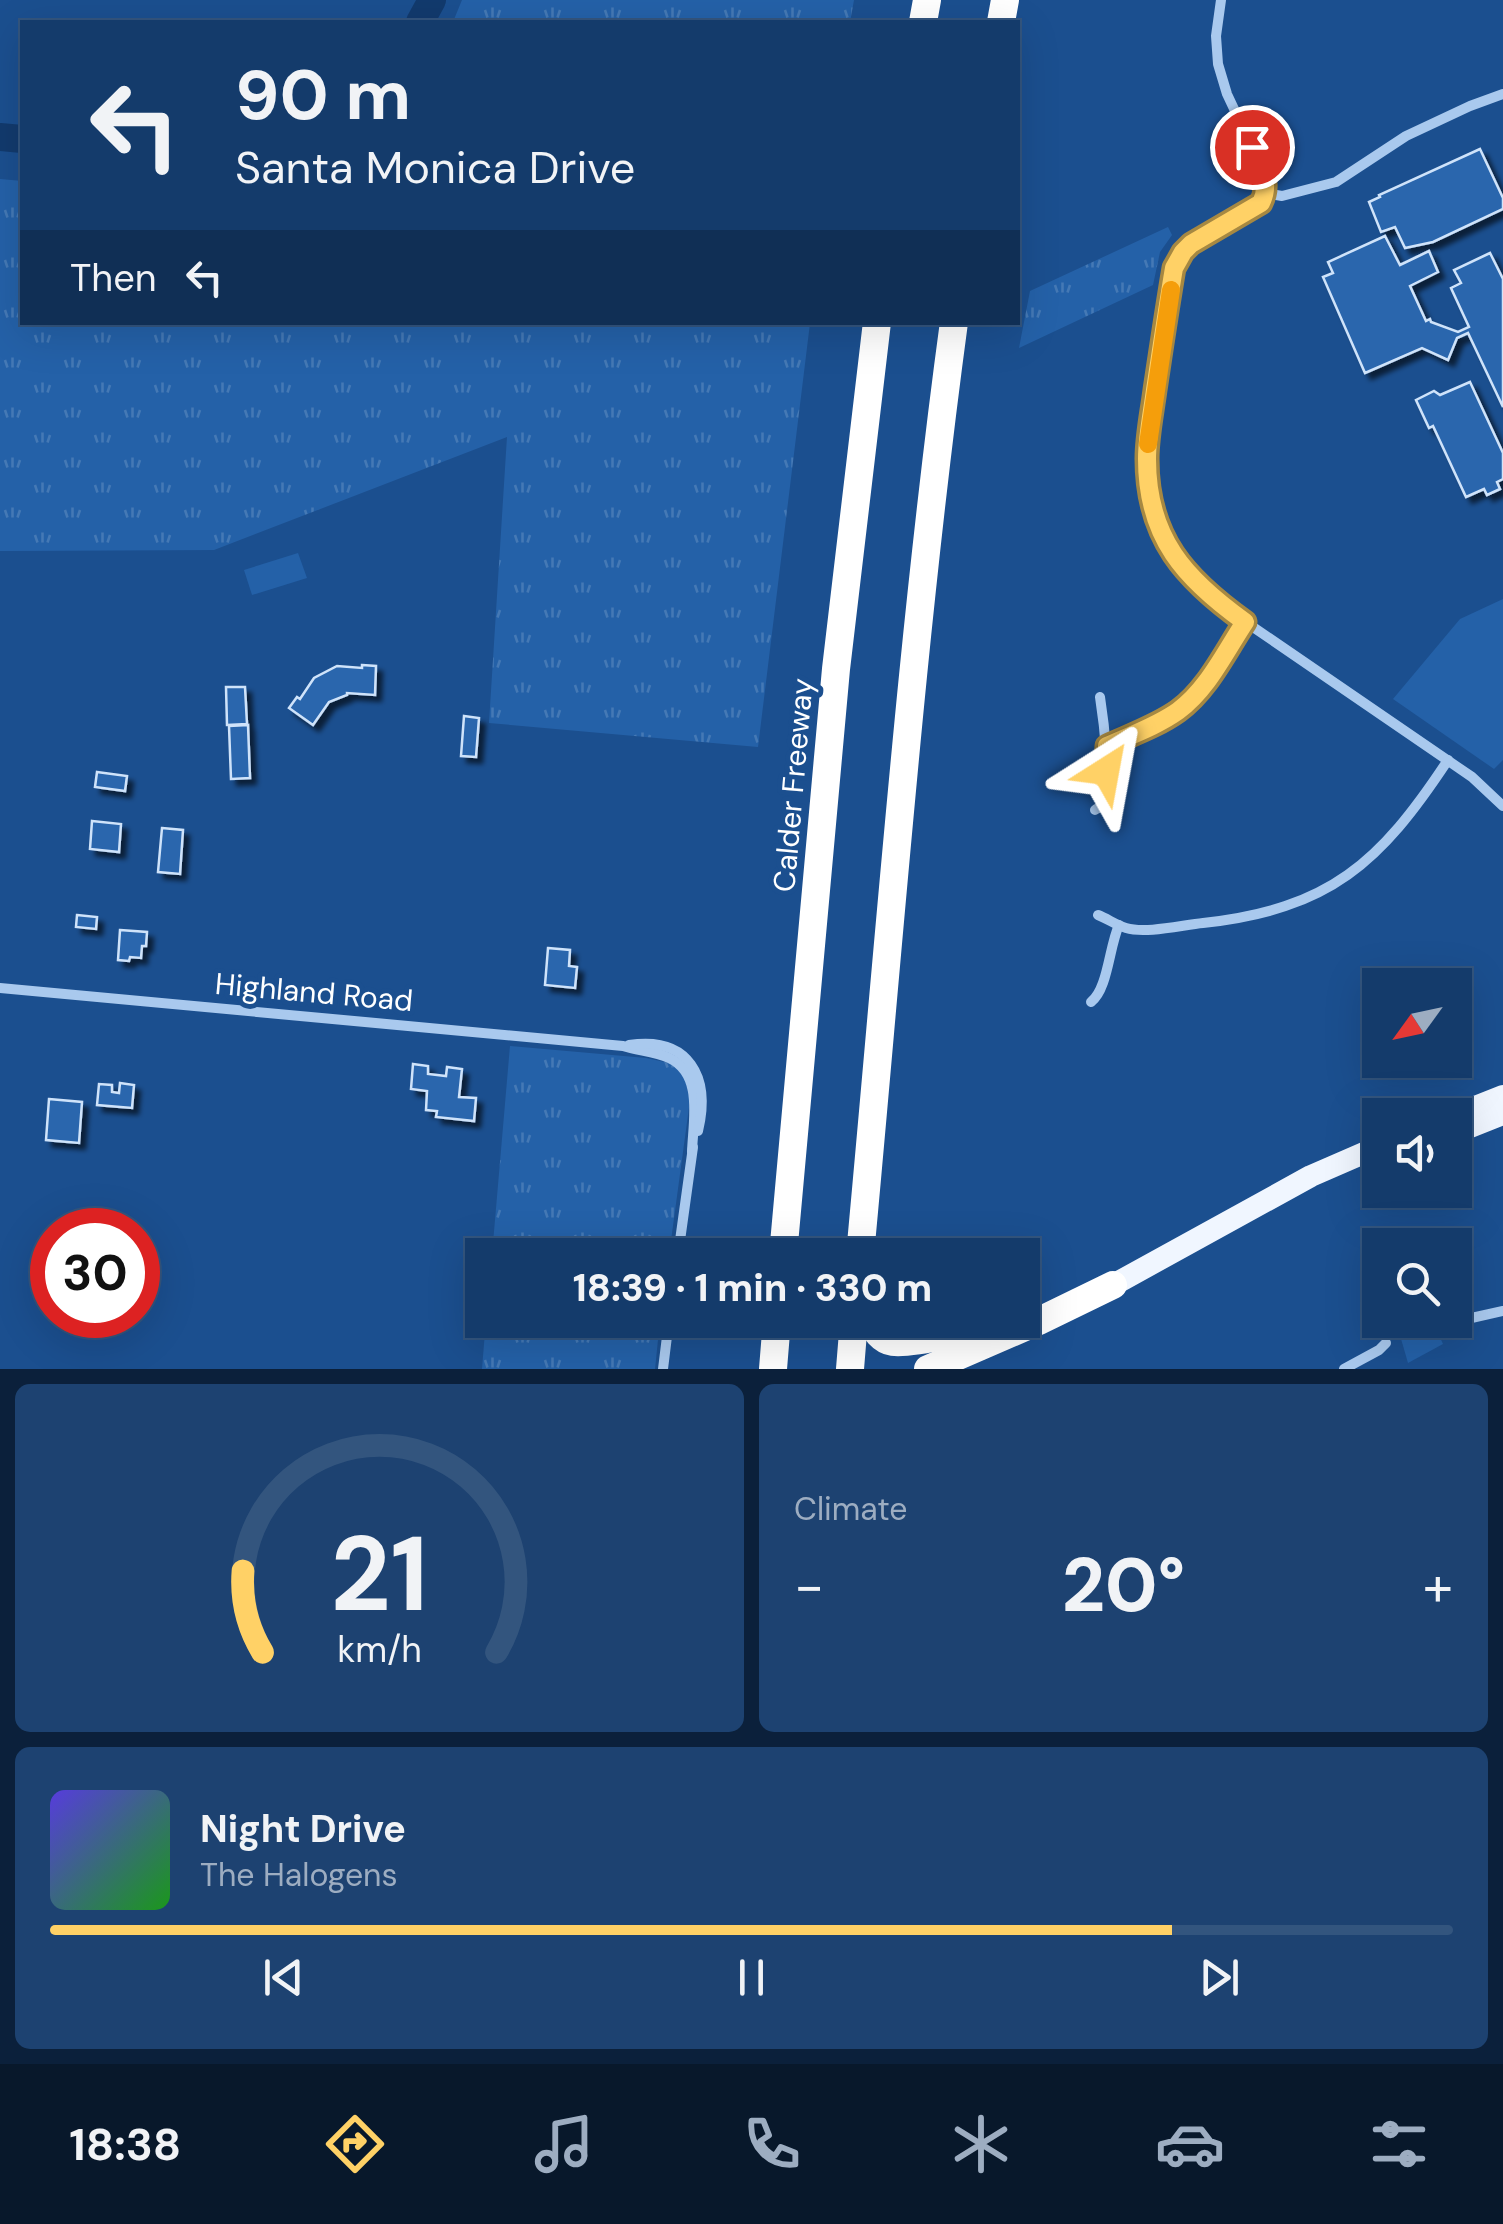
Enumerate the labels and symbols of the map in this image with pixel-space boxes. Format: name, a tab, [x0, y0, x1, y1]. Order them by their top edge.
pin	[1210, 105, 1295, 190]
street label: Calder Freeway	[764, 676, 822, 894]
position arrow	[1054, 719, 1158, 823]
street label: Highland Road	[213, 964, 415, 1020]
north arrow	[1362, 968, 1472, 1078]
speed limit sign: 30	[30, 1208, 160, 1338]

